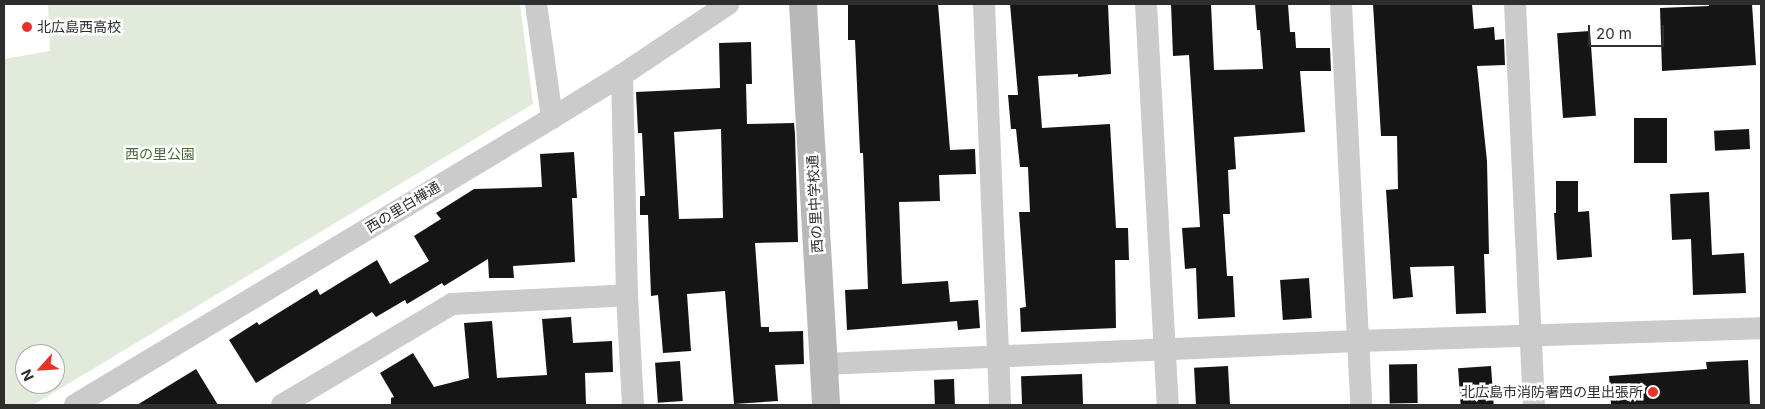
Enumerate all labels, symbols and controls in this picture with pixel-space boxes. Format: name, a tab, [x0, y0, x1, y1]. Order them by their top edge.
scale bar	[1590, 15, 1666, 47]
place label: 北広島西高校	[37, 19, 121, 35]
marker: 北広島西高校	[21, 21, 33, 33]
text: 20 m	[1596, 24, 1632, 43]
park label: 西の里公園	[125, 146, 195, 162]
street label: 西の里中学校通	[804, 155, 826, 253]
street label: 西の里白樺通	[363, 178, 443, 236]
north arrow	[15, 344, 65, 394]
text: N	[17, 367, 37, 384]
place label: 北広島市消防署西の里出張所	[1461, 384, 1643, 400]
marker: 北広島市消防署西の里出張所	[1647, 386, 1659, 398]

